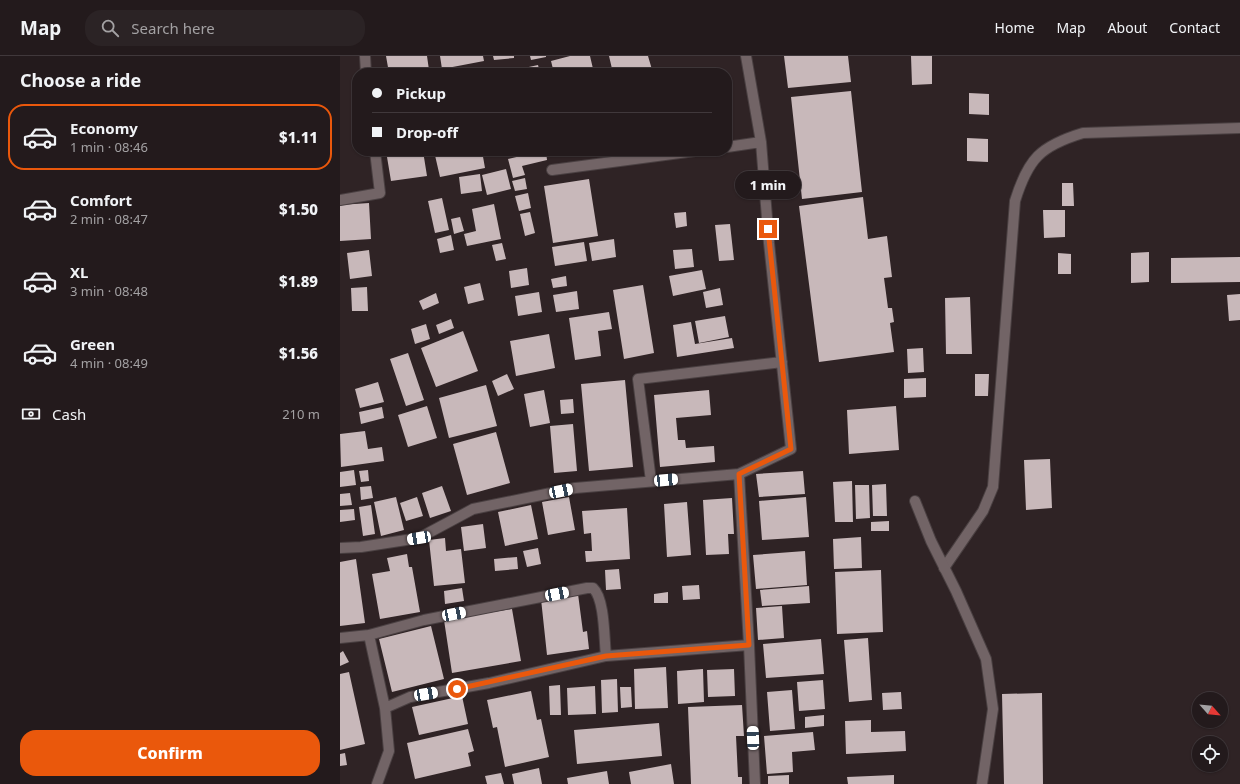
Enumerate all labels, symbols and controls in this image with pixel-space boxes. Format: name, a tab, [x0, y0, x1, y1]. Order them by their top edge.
search box	[85, 10, 365, 46]
text: Map	[20, 15, 61, 41]
icon: search	[99, 17, 121, 39]
text: Search here	[131, 18, 215, 38]
text: Home	[995, 18, 1034, 37]
text: Map	[1056, 18, 1086, 37]
text: About	[1108, 18, 1147, 37]
text: Contact	[1169, 18, 1220, 37]
text: Choose a ride	[20, 68, 141, 92]
text: Pickup	[396, 83, 446, 103]
text: Economy	[70, 118, 138, 138]
icon: car	[22, 119, 58, 155]
text: Drop-off	[396, 122, 458, 142]
text: $1.11	[279, 127, 318, 147]
text: 1 min · 08:46	[70, 138, 148, 156]
callout: 1 min	[735, 171, 801, 199]
text: 1 min	[750, 176, 786, 194]
text: Comfort	[70, 190, 132, 210]
icon: car	[22, 191, 58, 227]
text: $1.50	[279, 199, 318, 219]
text: 2 min · 08:47	[70, 210, 148, 228]
route end	[759, 220, 777, 238]
text: XL	[70, 262, 88, 282]
icon: car	[22, 263, 58, 299]
text: $1.89	[279, 271, 318, 291]
text: 3 min · 08:48	[70, 282, 148, 300]
text: Green	[70, 334, 115, 354]
icon: car	[22, 335, 58, 371]
text: $1.56	[279, 343, 318, 363]
text: 4 min · 08:49	[70, 354, 148, 372]
icon: cash	[20, 403, 42, 425]
text: Cash	[52, 404, 86, 424]
text: 210 m	[282, 405, 320, 423]
car	[654, 473, 678, 487]
car	[548, 483, 574, 499]
car	[406, 530, 432, 546]
car	[544, 586, 570, 602]
car	[441, 606, 467, 622]
route start	[448, 680, 466, 698]
car	[413, 686, 439, 702]
north arrow	[1192, 692, 1228, 728]
map controls	[1192, 692, 1228, 772]
car	[747, 726, 759, 750]
button: Confirm	[20, 730, 320, 776]
button: locate	[1192, 736, 1228, 772]

